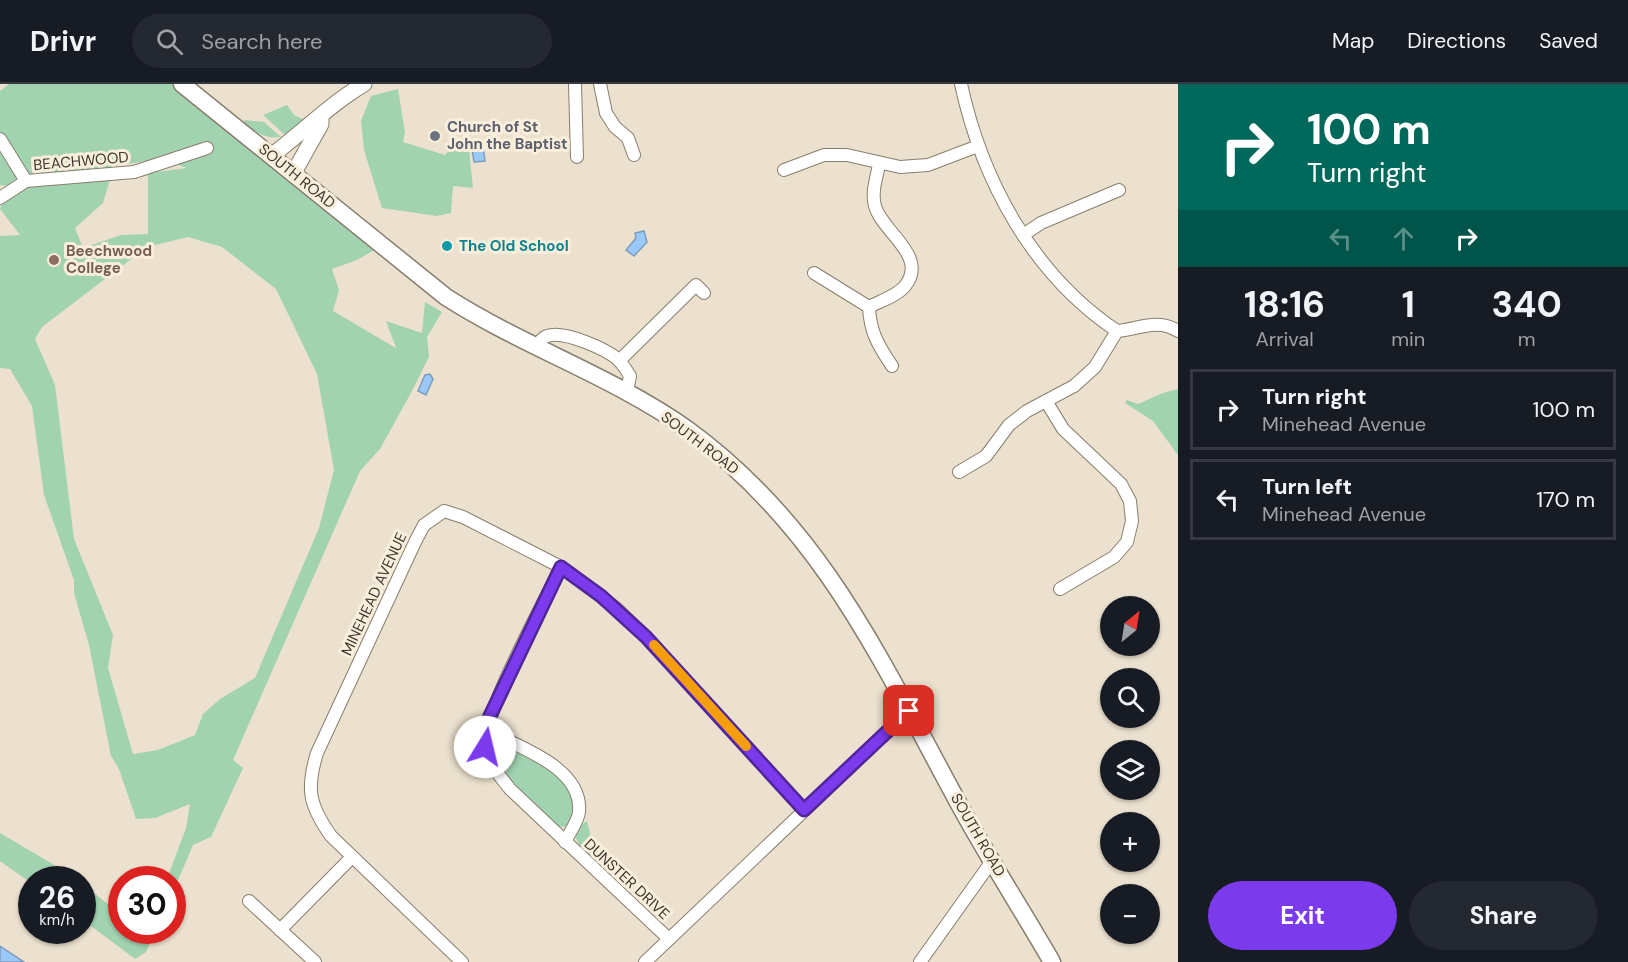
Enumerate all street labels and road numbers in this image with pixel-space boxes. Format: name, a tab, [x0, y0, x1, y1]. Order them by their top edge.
street label: SOUTH ROAD	[255, 139, 339, 213]
street label: BEACHWOOD	[33, 147, 129, 175]
street label: SOUTH ROAD	[657, 407, 743, 479]
street label: MINEHEAD AVENUE	[337, 529, 411, 659]
street label: SOUTH ROAD	[946, 790, 1010, 880]
street label: DUNSTER DRIVE	[580, 834, 674, 924]

